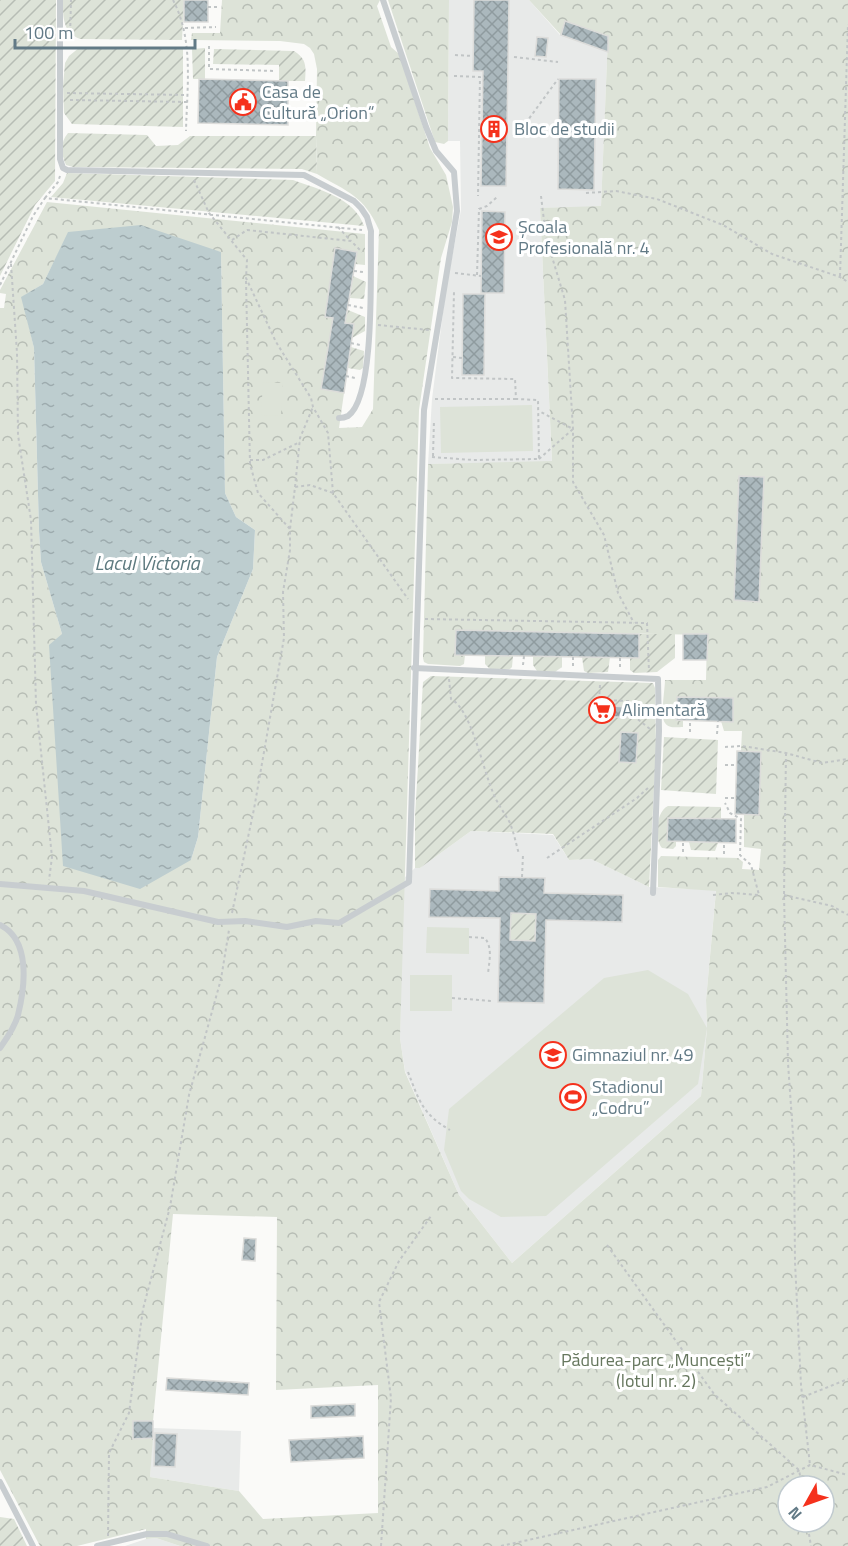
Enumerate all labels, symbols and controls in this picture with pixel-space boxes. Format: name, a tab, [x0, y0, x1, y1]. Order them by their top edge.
scale bar	[15, 12, 195, 50]
text: 100 m	[24, 19, 73, 46]
place label: Casa de Cultură „Orion“	[262, 78, 374, 126]
public building icon: Casa de Cultură „Orion“	[228, 87, 258, 117]
building icon: Bloc de studii	[479, 114, 509, 144]
place label: Bloc de studii	[514, 115, 615, 142]
place label: Școala Profesională nr. 4	[518, 213, 650, 261]
school or university icon: Școala Profesională nr. 4	[484, 222, 514, 252]
water label: Lacul Victoria	[94, 547, 201, 578]
supermarket icon: Alimentară	[587, 695, 617, 725]
place label: Alimentară	[622, 696, 705, 723]
school or university icon: Gimnaziul nr. 49	[538, 1040, 568, 1070]
place label: Gimnaziul nr. 49	[572, 1041, 693, 1068]
place label: Stadionul „Codru”	[592, 1073, 663, 1121]
sports icon: Stadionul „Codru”	[558, 1082, 588, 1112]
park label: Pădurea-parc „Muncești” (lotul nr. 2)	[561, 1346, 751, 1394]
north arrow	[776, 1474, 836, 1534]
text: N	[782, 1502, 807, 1526]

